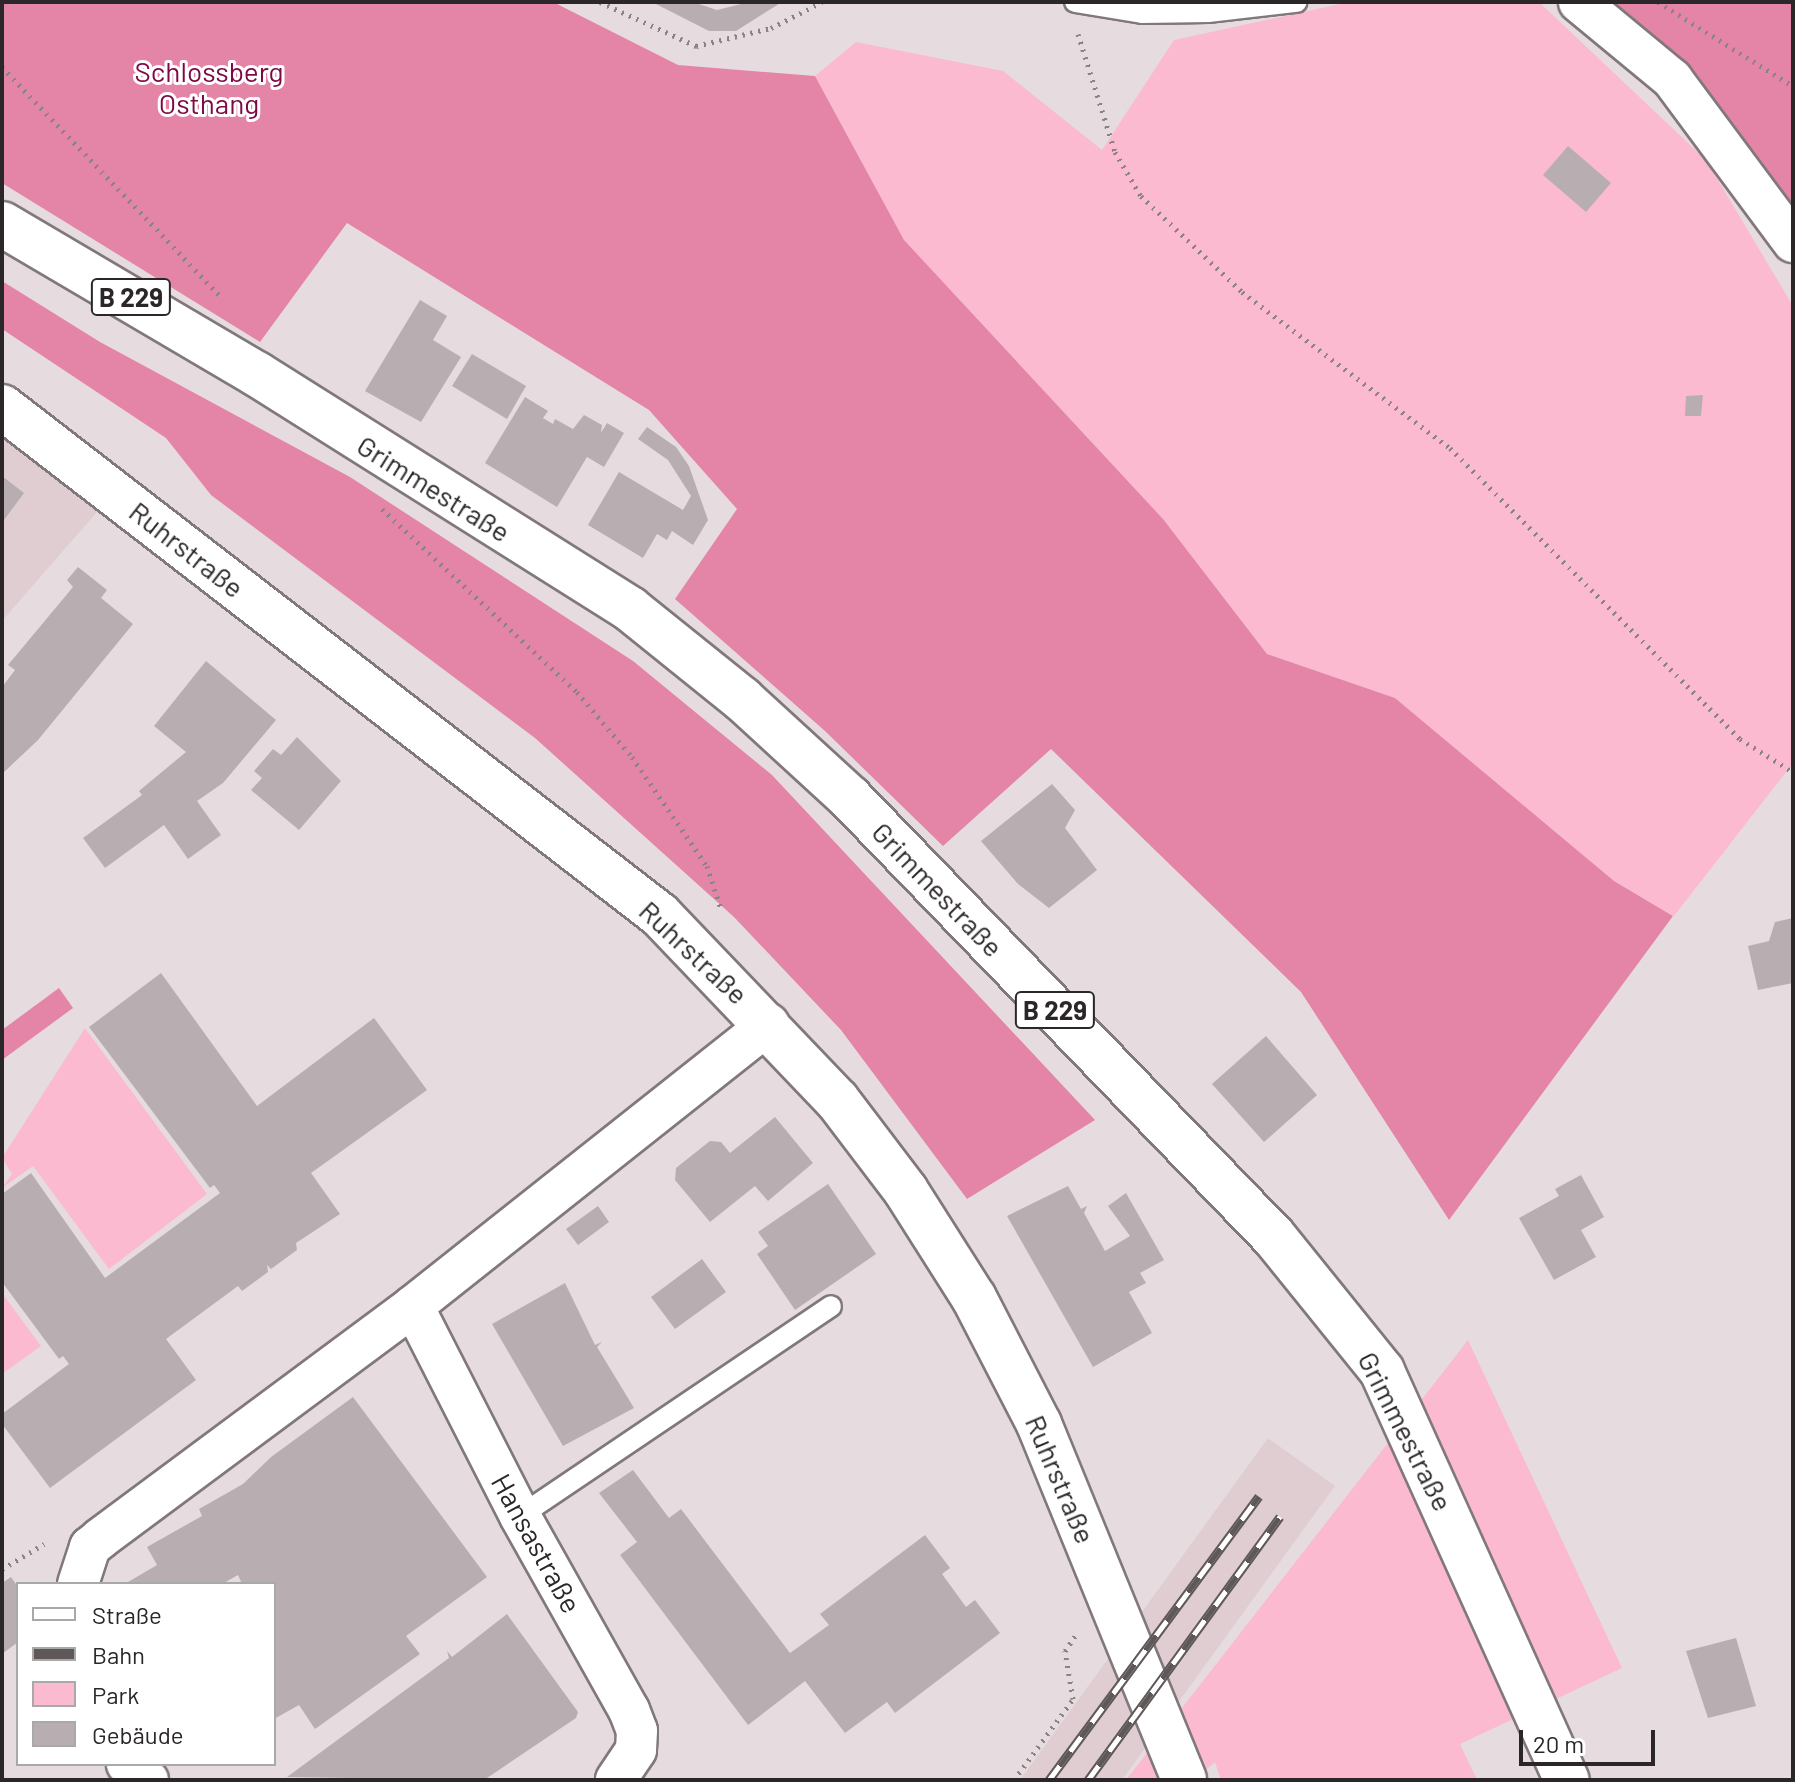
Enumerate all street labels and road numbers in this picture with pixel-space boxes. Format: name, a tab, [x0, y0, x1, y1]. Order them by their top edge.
road number: B 229	[89, 275, 173, 319]
street label: Grimmestraße	[351, 428, 517, 548]
street label: Ruhrstraße	[123, 494, 251, 604]
street label: Grimmestraße	[866, 815, 1010, 963]
street label: Ruhrstraße	[633, 893, 755, 1011]
road number: B 229	[1013, 988, 1097, 1032]
street label: Grimmestraße	[1352, 1346, 1460, 1516]
street label: Ruhrstraße	[1019, 1410, 1103, 1548]
street label: Hansastraße	[485, 1467, 589, 1619]

